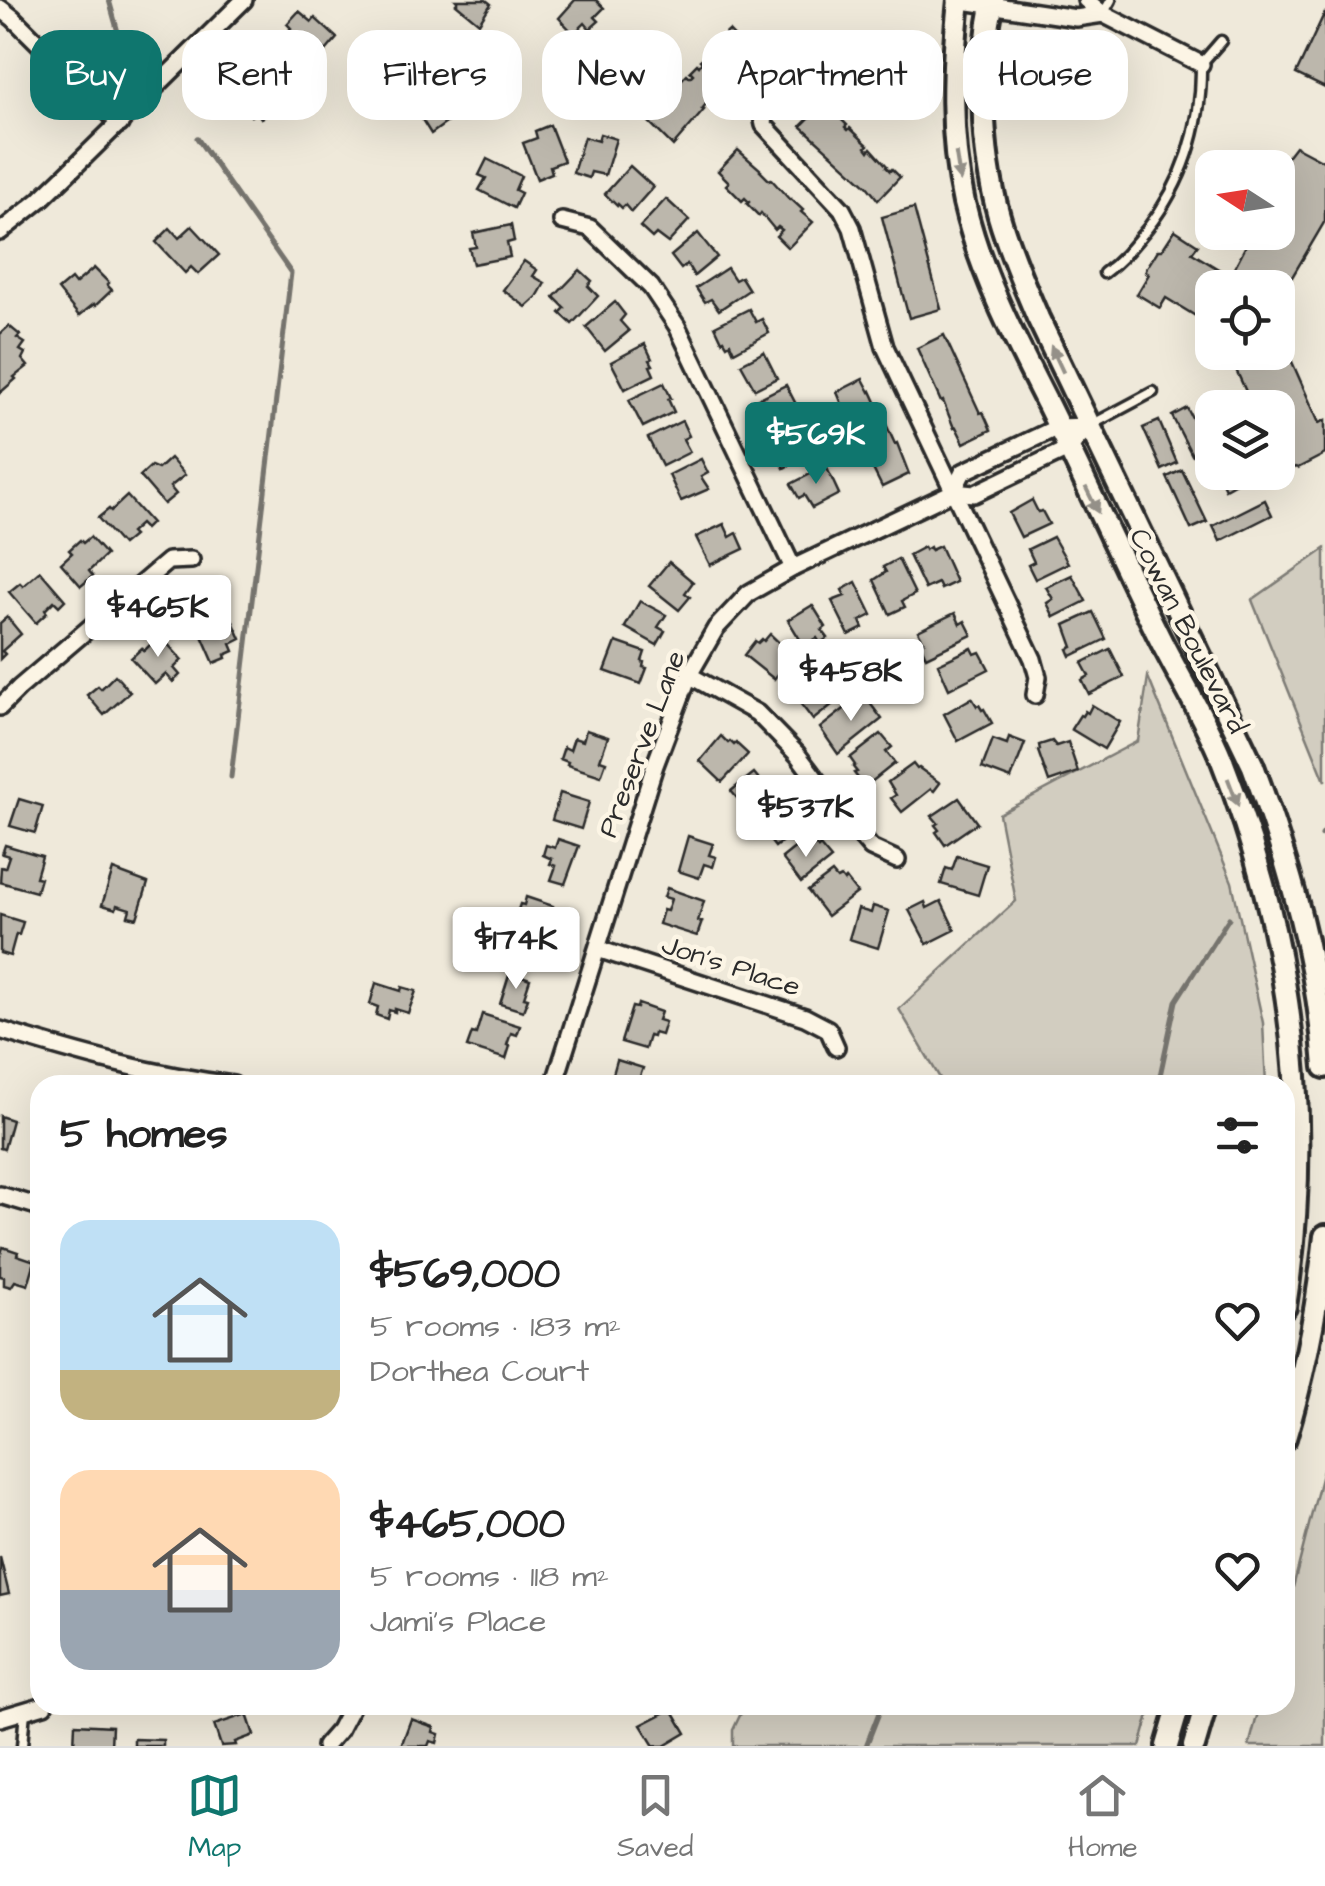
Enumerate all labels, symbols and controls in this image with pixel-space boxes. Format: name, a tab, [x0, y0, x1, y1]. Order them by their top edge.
chip: Buy	[30, 30, 162, 120]
chip: Rent	[182, 30, 327, 120]
chip: Filters	[347, 30, 522, 120]
chip: New	[542, 30, 682, 120]
chip: Apartment	[702, 30, 943, 120]
chip: House	[963, 30, 1128, 120]
north arrow	[1195, 150, 1295, 250]
map controls	[1195, 150, 1295, 490]
one-way arrow	[951, 152, 966, 183]
button: locate	[1195, 270, 1295, 370]
one-way arrow	[1049, 344, 1065, 374]
button: layers	[1195, 390, 1295, 490]
pin: $569K	[746, 402, 886, 487]
text: $569K	[767, 412, 865, 457]
one-way arrow	[1083, 485, 1100, 514]
street label: Cowan Boulevard	[1119, 522, 1257, 740]
pin: $465K	[88, 575, 228, 660]
text: $465K	[107, 585, 209, 630]
pin: $458K	[781, 639, 921, 724]
street label: Preserve Lane	[589, 645, 695, 843]
text: $458K	[800, 649, 902, 694]
pin: $537K	[736, 775, 876, 860]
one-way arrow	[1226, 777, 1242, 807]
text: $537K	[758, 785, 854, 830]
pin: $174K	[446, 907, 586, 992]
text: $174K	[475, 917, 557, 962]
street label: Jon's Place	[657, 925, 805, 1007]
text: 5 homes	[60, 1106, 227, 1164]
icon: filters	[1210, 1108, 1265, 1163]
text: $569,000	[370, 1246, 560, 1304]
icon: home	[140, 1260, 260, 1380]
icon: heart	[1210, 1293, 1265, 1348]
text: 5 rooms · 183 m²	[370, 1304, 621, 1349]
text: Dorthea Court	[370, 1349, 589, 1394]
text: $465,000	[370, 1496, 565, 1554]
icon: home	[140, 1510, 260, 1630]
icon: heart	[1210, 1543, 1265, 1598]
text: 5 rooms · 118 m²	[370, 1554, 609, 1599]
text: Jami's Place	[370, 1599, 546, 1644]
tab: Map	[187, 1768, 242, 1867]
tab: Saved	[617, 1768, 693, 1867]
tab: Home	[1068, 1768, 1138, 1867]

